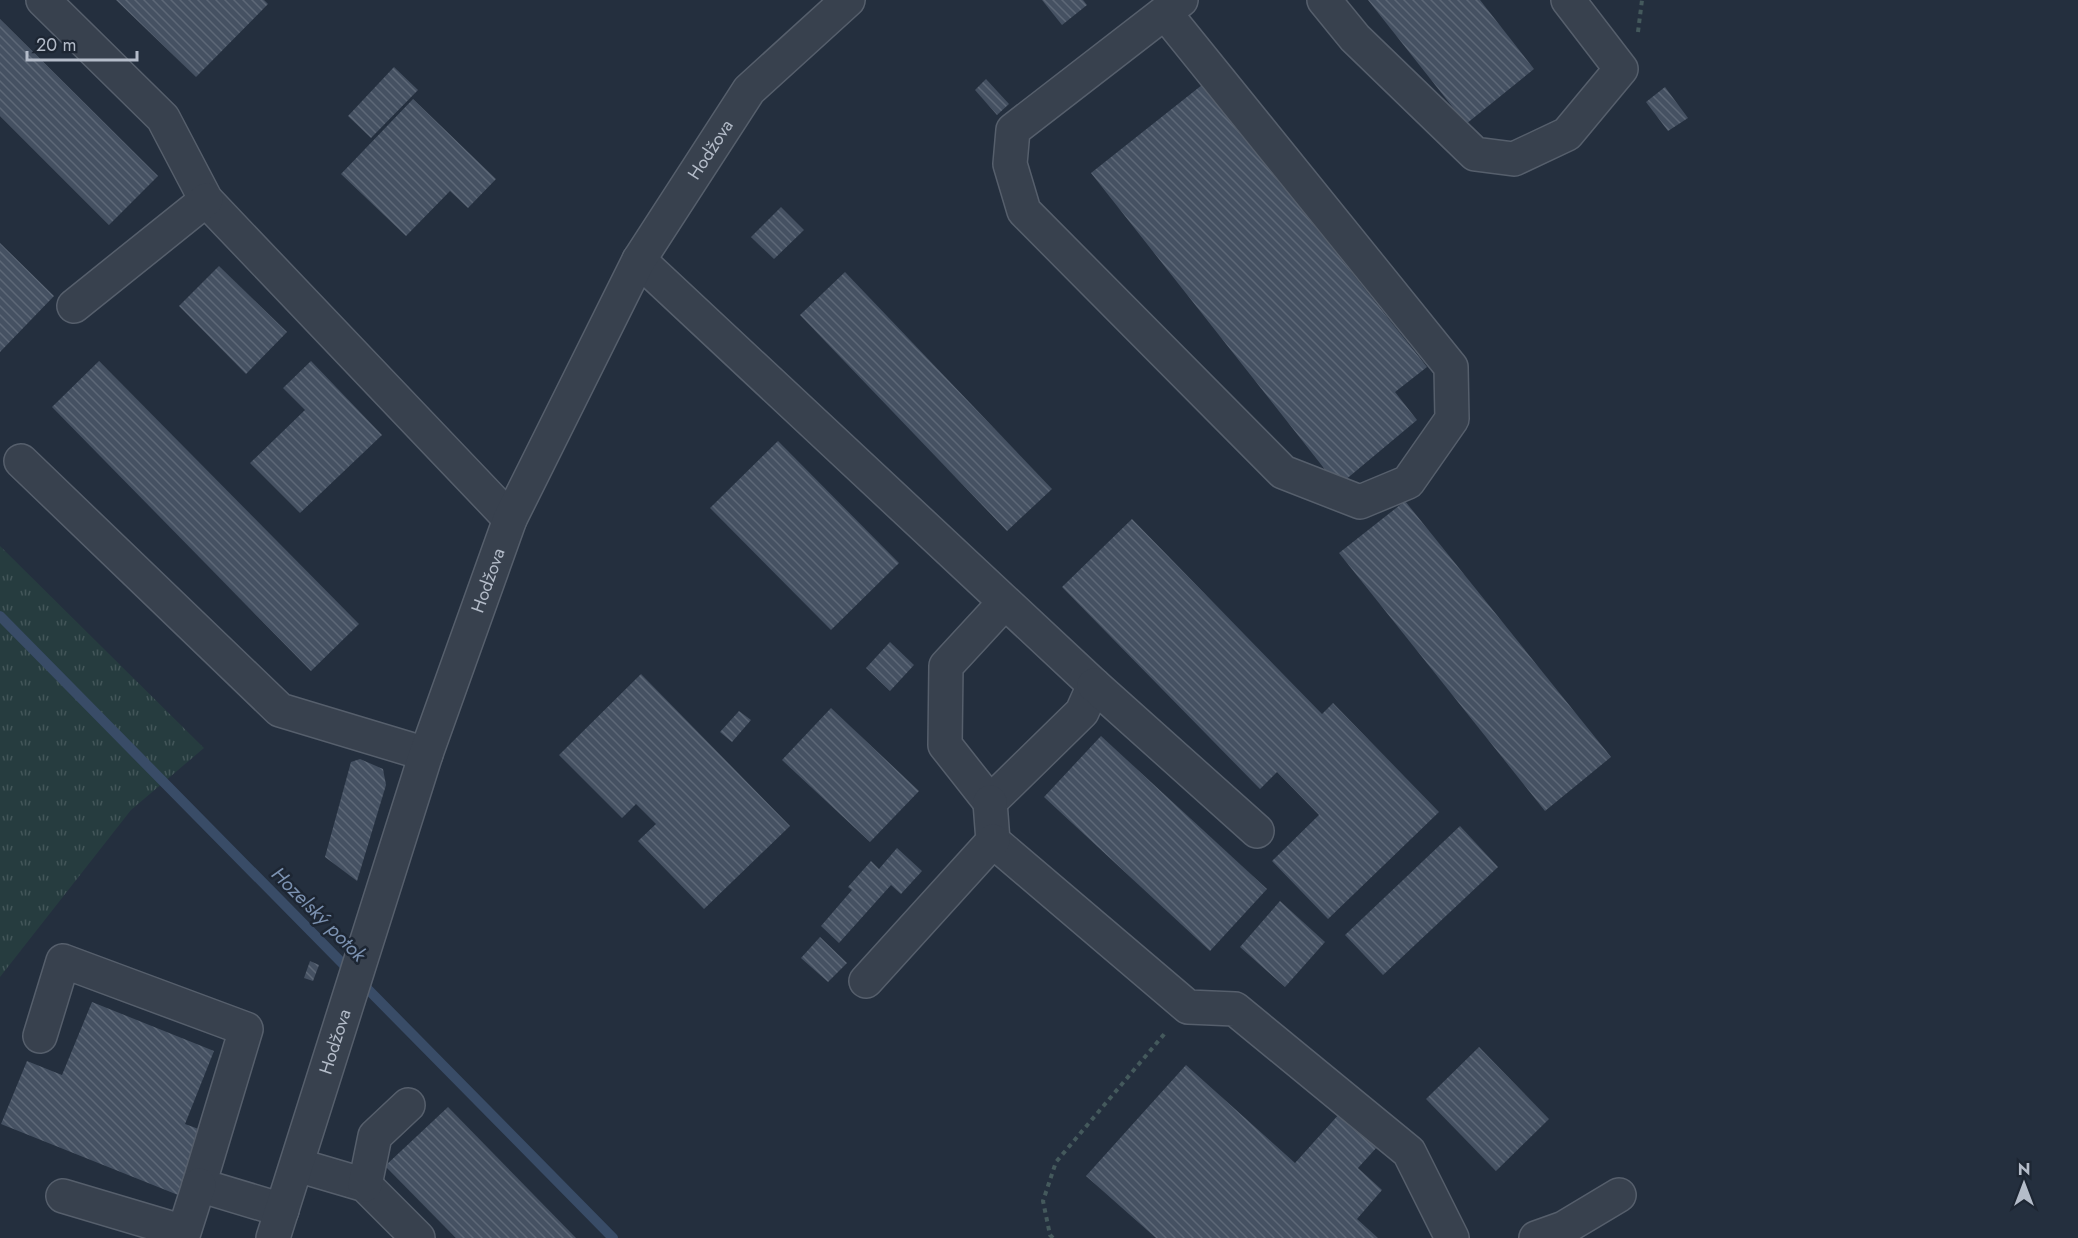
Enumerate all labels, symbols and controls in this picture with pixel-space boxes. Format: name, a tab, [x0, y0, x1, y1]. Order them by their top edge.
scale bar	[27, 24, 136, 62]
text: 20 m	[36, 32, 76, 58]
street label: Hodžova	[681, 114, 740, 185]
street label: Hodžova	[465, 544, 512, 616]
water label: Hozelský potok	[265, 860, 374, 969]
street label: Hodžova	[313, 1006, 358, 1078]
north arrow	[1994, 1154, 2054, 1214]
text: N	[2018, 1158, 2030, 1181]

